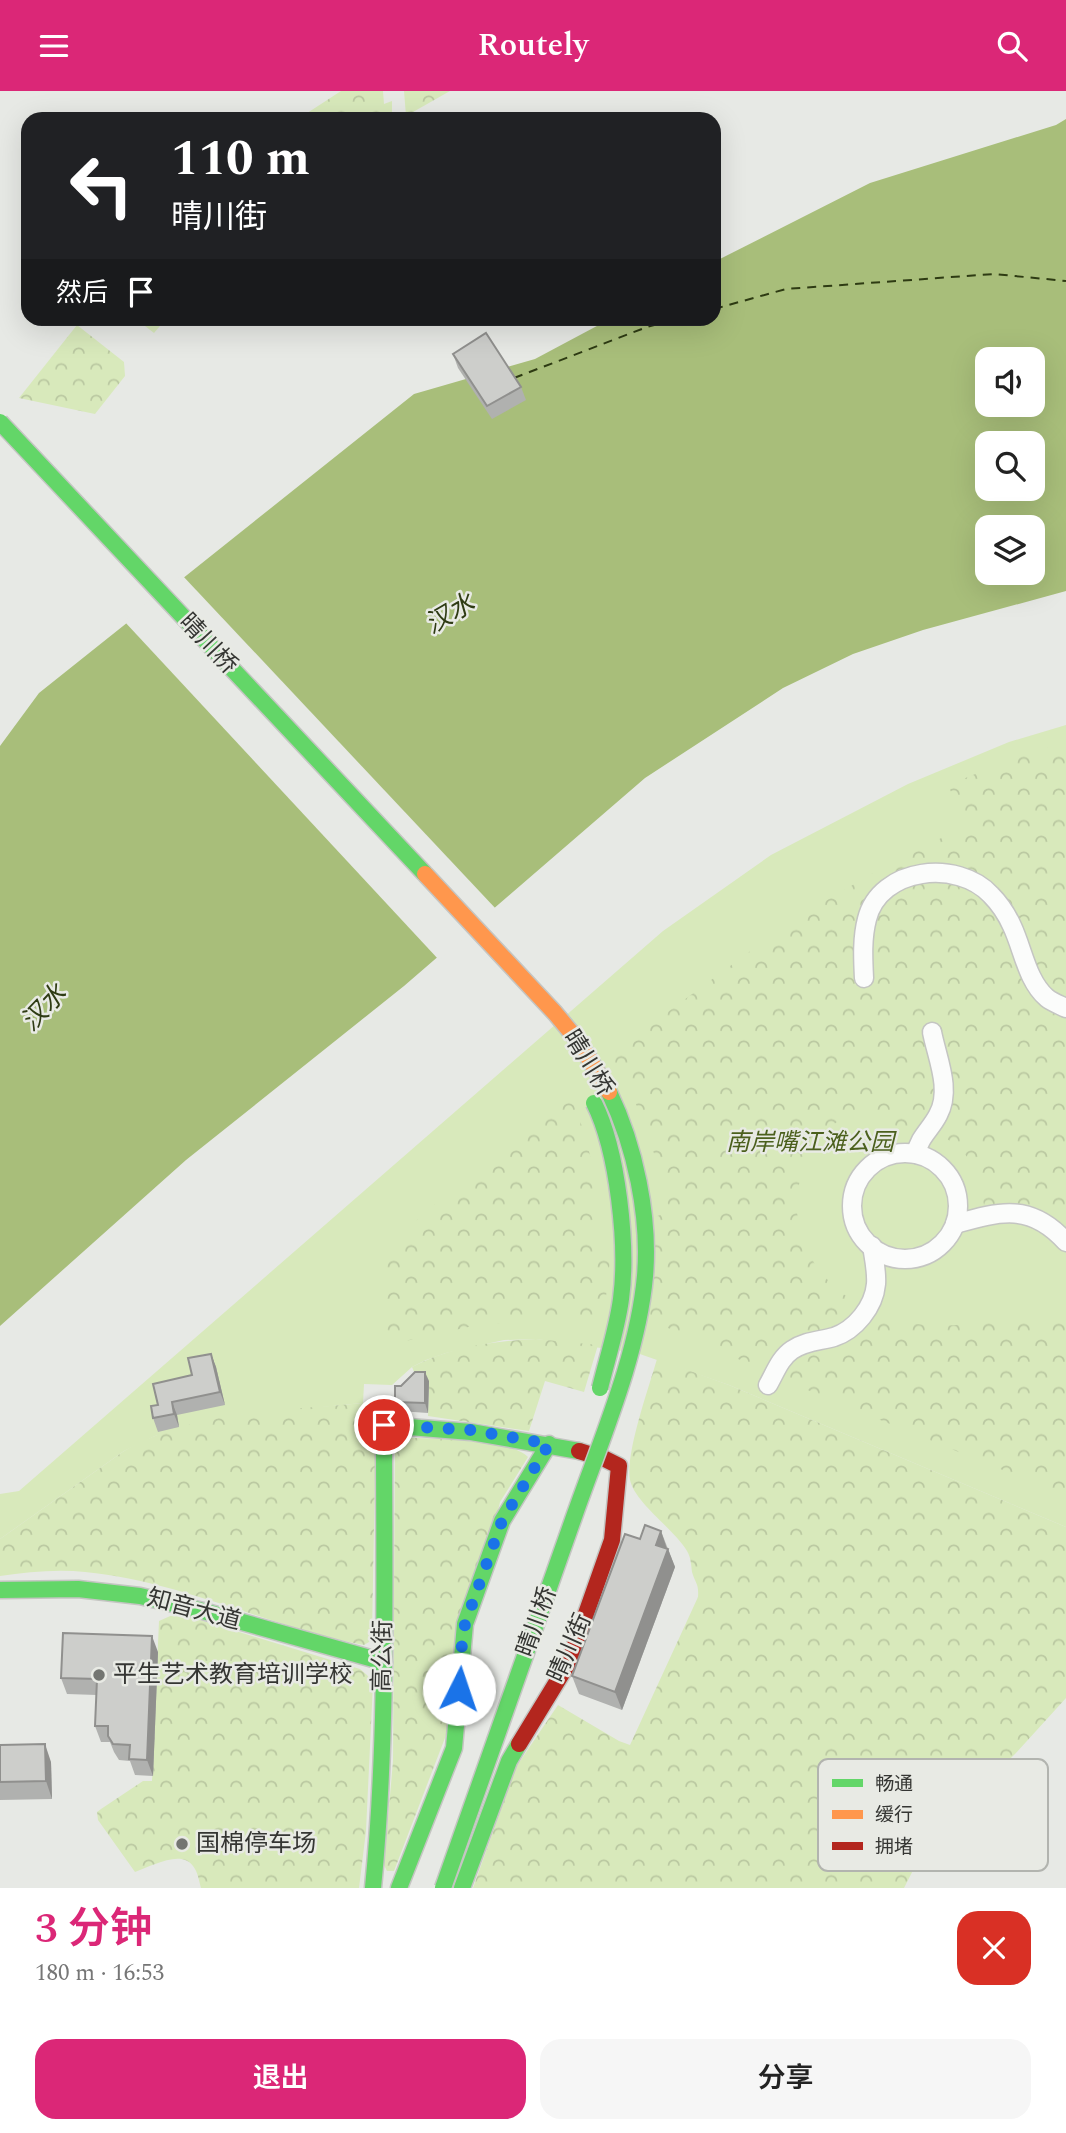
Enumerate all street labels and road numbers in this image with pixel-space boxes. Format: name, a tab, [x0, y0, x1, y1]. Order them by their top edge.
street label: 晴川桥	[170, 605, 246, 683]
street label: 晴川桥	[554, 1023, 622, 1103]
street label: 知音大道	[143, 1580, 245, 1640]
street label: 晴川桥	[508, 1582, 566, 1662]
street label: 晴川街	[539, 1608, 601, 1688]
street label: 高公街	[364, 1620, 402, 1692]

